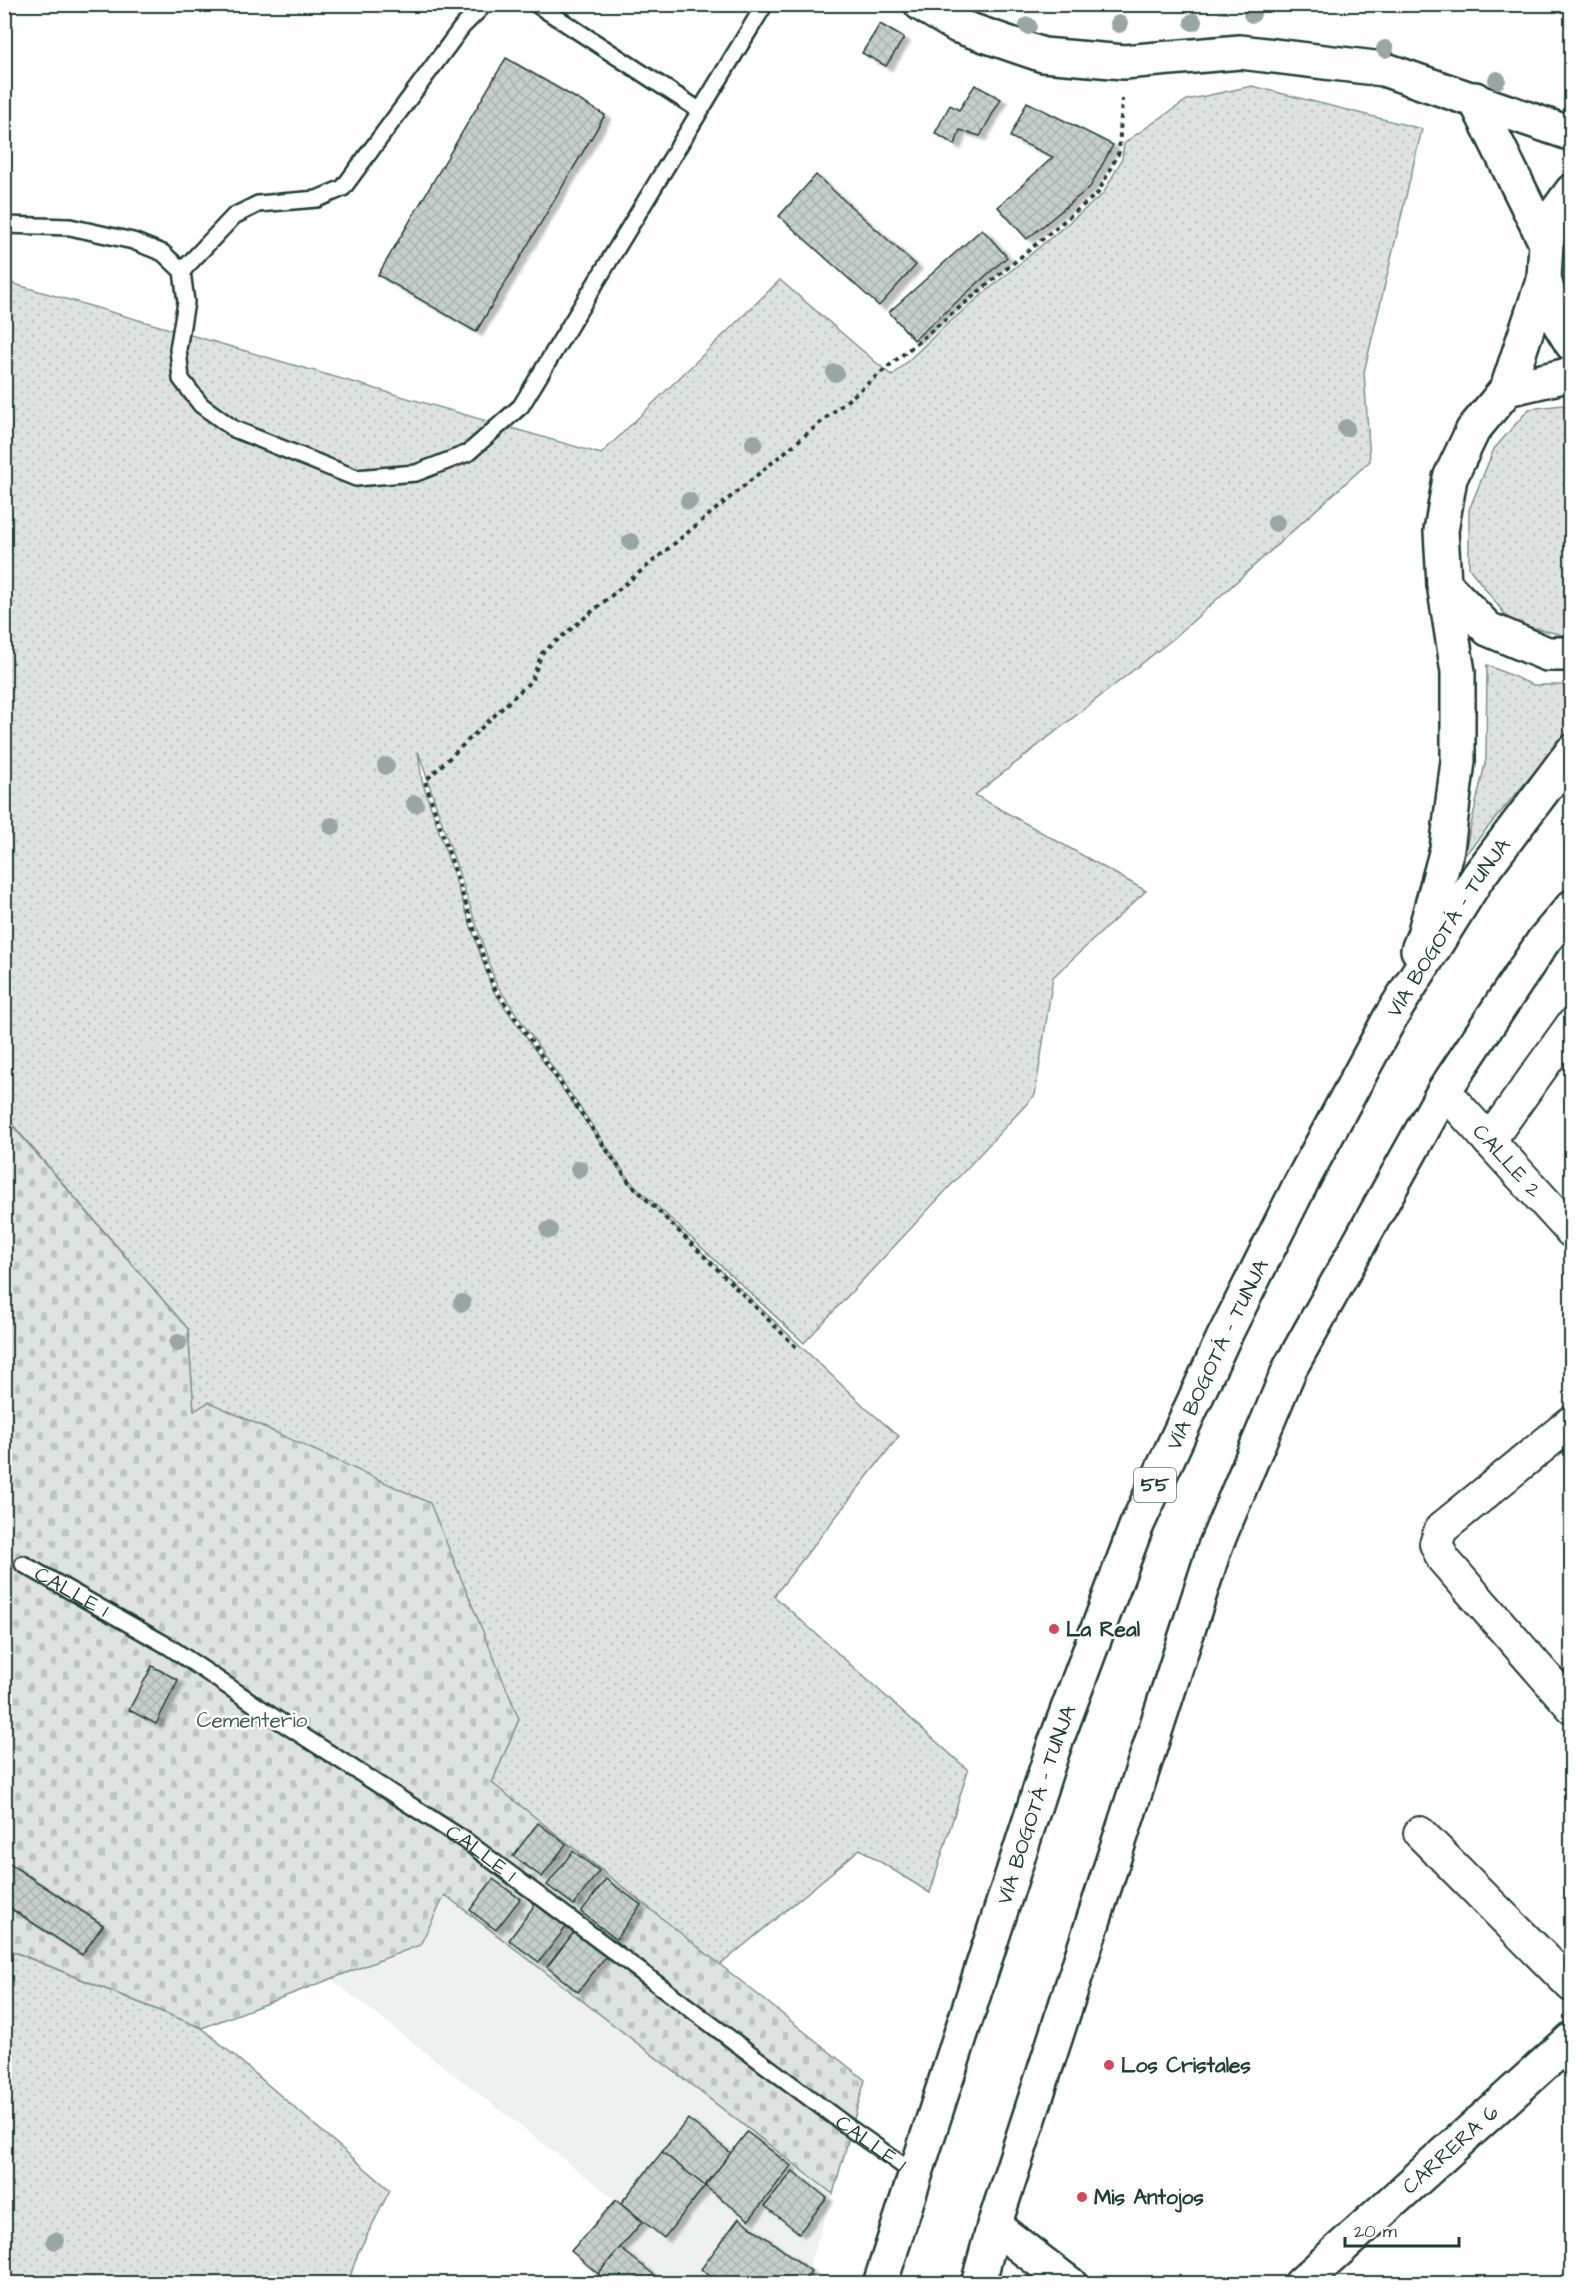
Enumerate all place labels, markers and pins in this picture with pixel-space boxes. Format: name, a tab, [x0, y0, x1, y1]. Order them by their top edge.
place label: La Real	[1066, 1615, 1141, 1644]
marker: La Real	[1047, 1622, 1061, 1636]
place label: Los Cristales	[1121, 2051, 1251, 2080]
marker: Los Cristales	[1102, 2058, 1116, 2072]
place label: Mis Antojos	[1094, 2183, 1204, 2213]
marker: Mis Antojos	[1075, 2190, 1089, 2204]

